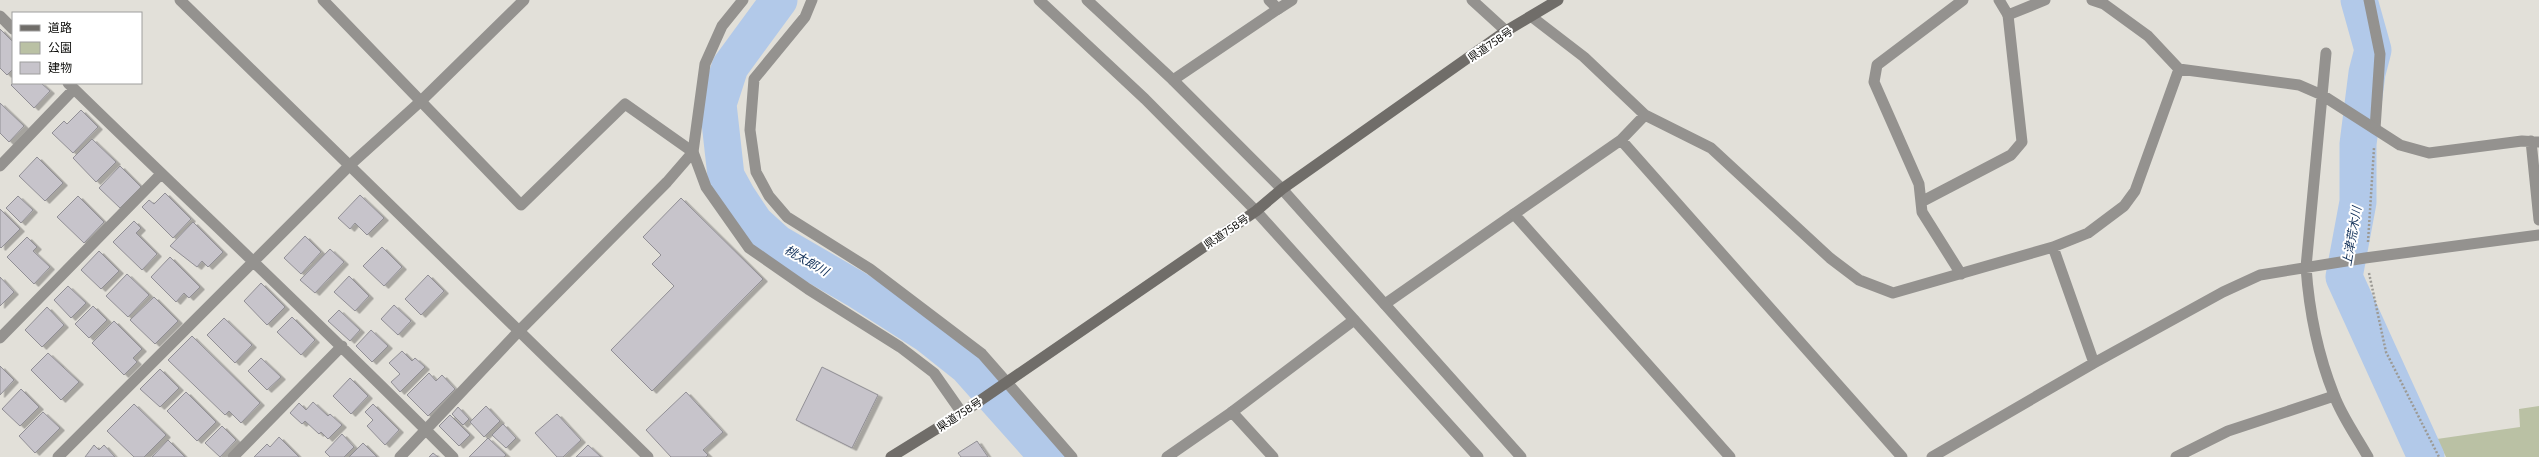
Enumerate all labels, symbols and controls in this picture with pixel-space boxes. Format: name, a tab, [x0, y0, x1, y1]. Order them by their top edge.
legend	[12, 12, 142, 84]
text: 道路	[48, 20, 72, 34]
street label: 県道758号	[1465, 24, 1515, 64]
text: 公園	[48, 40, 72, 54]
text: 建物	[48, 60, 72, 74]
water label: 上津荒木川	[2339, 203, 2363, 267]
street label: 県道758号	[1201, 211, 1251, 251]
water label: 桃太郎川	[783, 242, 833, 279]
street label: 県道758号	[934, 395, 984, 433]

